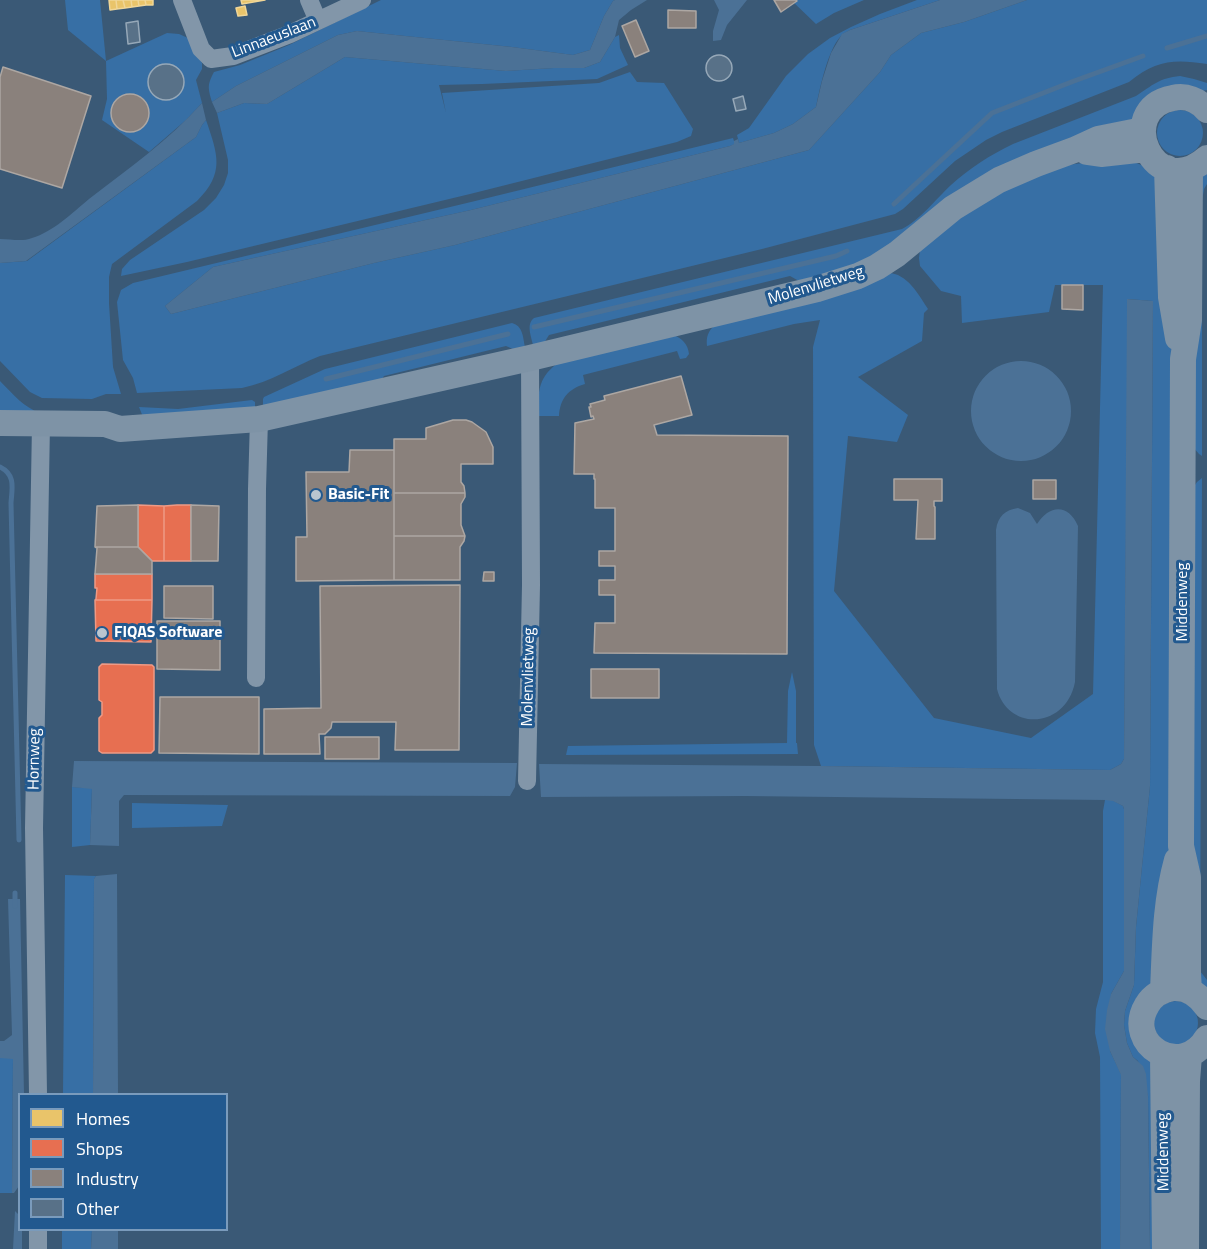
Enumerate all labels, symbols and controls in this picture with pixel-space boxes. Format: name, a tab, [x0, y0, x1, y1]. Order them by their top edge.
street label: Linnaeuslaan	[229, 13, 319, 63]
street label: Molenvlietweg	[766, 262, 866, 310]
place label: Basic-Fit	[328, 485, 389, 505]
marker: Basic-Fit	[309, 488, 323, 502]
street label: Middenweg	[1173, 563, 1193, 641]
place label: FIQAS Software	[114, 623, 222, 643]
marker: FIQAS Software	[95, 626, 109, 640]
street label: Molenvlietweg	[519, 627, 539, 727]
street label: Hornweg	[25, 728, 45, 790]
legend	[18, 1093, 228, 1231]
text: Homes	[76, 1105, 130, 1132]
street label: Middenweg	[1154, 1112, 1174, 1192]
text: Shops	[76, 1135, 123, 1162]
text: Industry	[76, 1165, 139, 1192]
text: Other	[76, 1195, 119, 1222]

